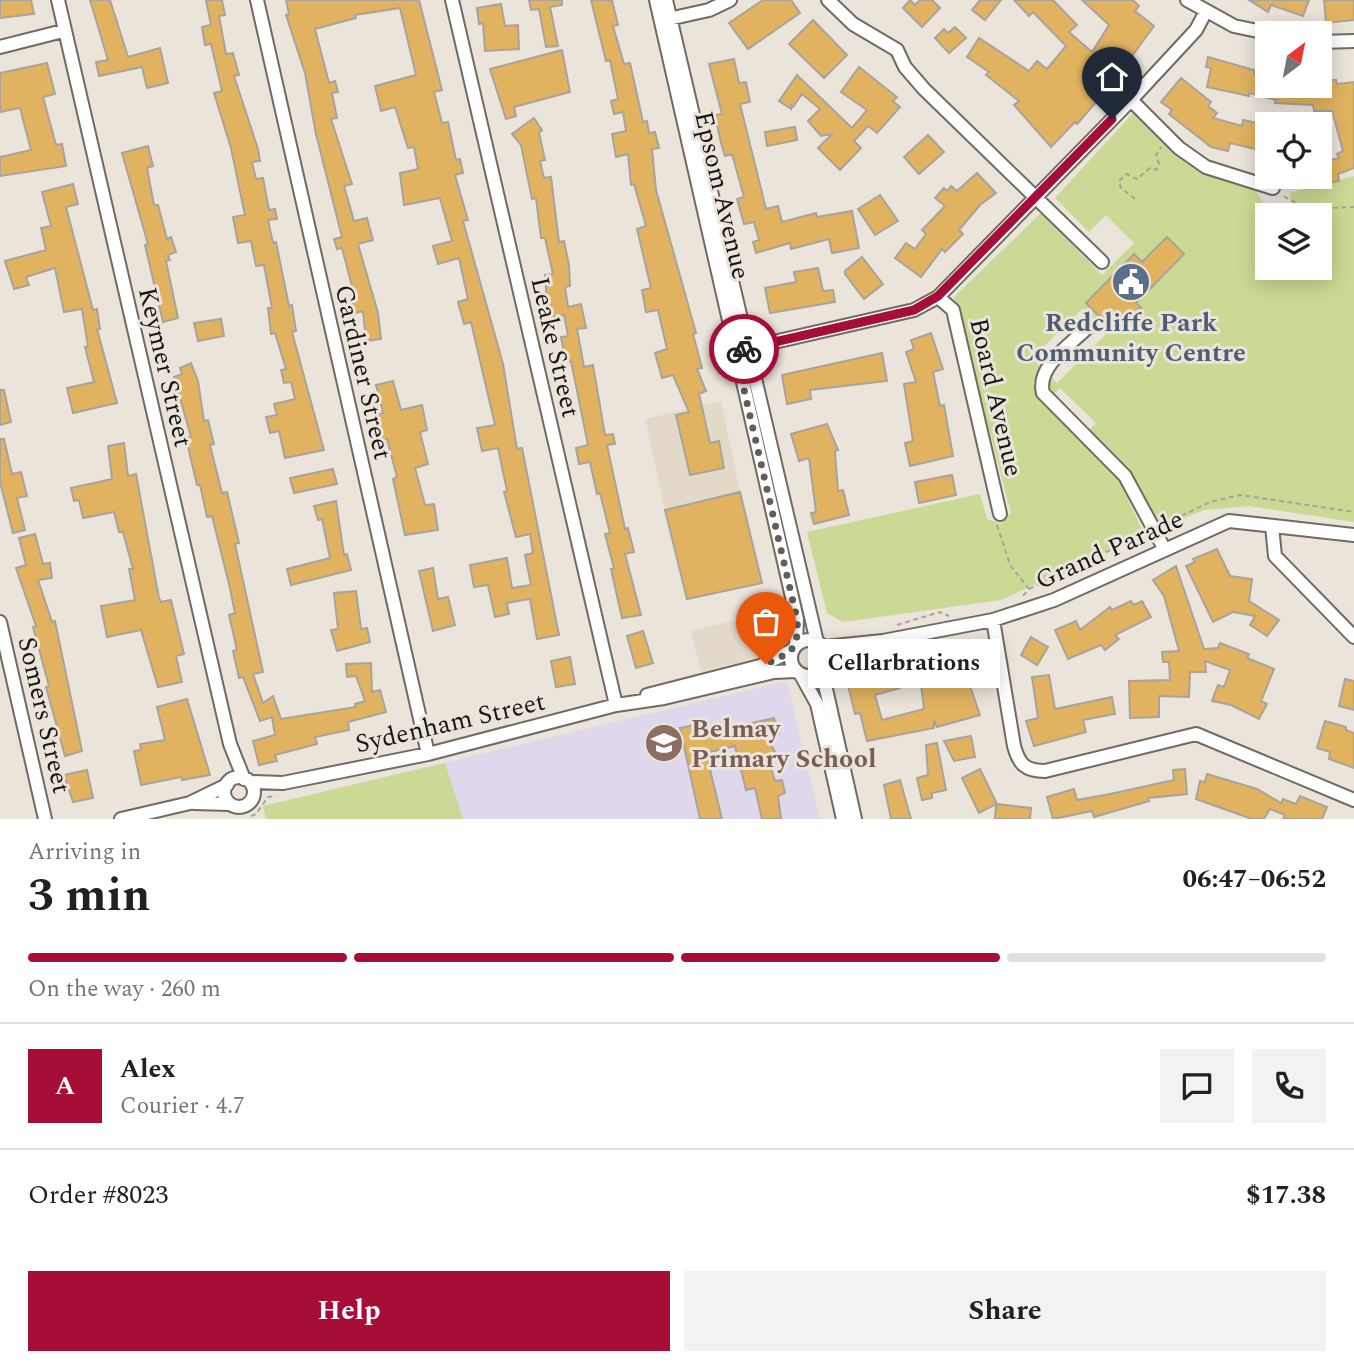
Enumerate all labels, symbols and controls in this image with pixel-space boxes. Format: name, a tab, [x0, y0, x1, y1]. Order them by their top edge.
north arrow	[1255, 21, 1332, 98]
map controls	[1255, 21, 1332, 280]
pin	[1082, 47, 1142, 119]
icon: home	[1093, 58, 1131, 96]
street label: Epsom Avenue	[683, 107, 761, 283]
button: locate	[1255, 112, 1332, 189]
button: layers	[1255, 203, 1332, 280]
public building icon: Redcliffe Park Community Centre	[1110, 261, 1152, 303]
street label: Leake Street	[519, 273, 591, 421]
street label: Gardiner Street	[323, 281, 403, 464]
street label: Keymer Street	[127, 283, 203, 451]
place label: Redcliffe Park Community Centre	[1016, 303, 1246, 373]
courier	[709, 314, 779, 384]
street label: Board Avenue	[958, 314, 1034, 480]
icon: bike	[725, 330, 763, 368]
street label: Grand Parade	[1029, 499, 1190, 600]
pin	[736, 592, 796, 664]
icon: bag	[747, 603, 785, 641]
street label: Somers Street	[7, 633, 81, 797]
callout: Cellarbrations	[808, 640, 1001, 688]
text: Cellarbrations	[828, 646, 980, 681]
street label: Sydenham Street	[351, 682, 549, 764]
place label: Belmay Primary School	[691, 709, 876, 779]
school or university icon: Belmay Primary School	[643, 722, 685, 764]
text: Arriving in	[28, 835, 141, 870]
text: 06:47–06:52	[1182, 859, 1326, 899]
text: 3 min	[28, 861, 150, 931]
text: On the way · 260 m	[28, 972, 221, 1007]
text: Alex	[120, 1049, 175, 1089]
button: chat	[1160, 1049, 1234, 1123]
button: phone	[1252, 1049, 1326, 1123]
text: A	[55, 1066, 75, 1106]
text: Courier · 4.7	[120, 1089, 245, 1124]
text: Order #8023	[28, 1175, 168, 1215]
text: $17.38	[1246, 1175, 1326, 1215]
button: Help	[28, 1271, 670, 1351]
button: Share	[684, 1271, 1326, 1351]

